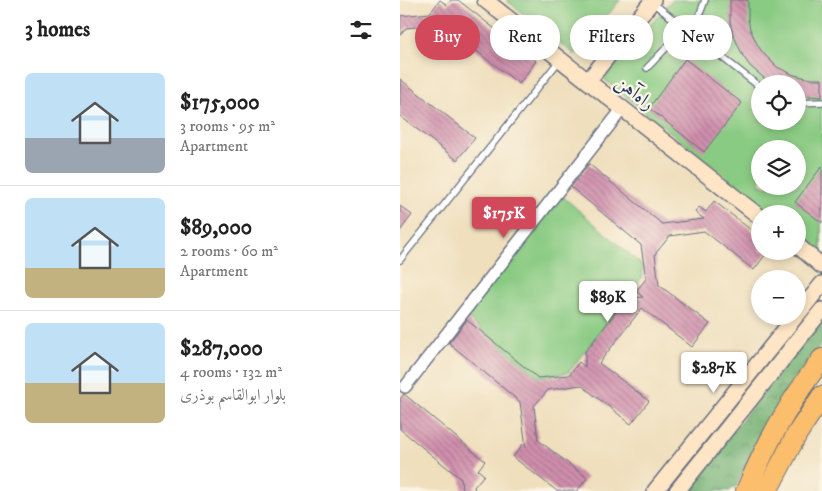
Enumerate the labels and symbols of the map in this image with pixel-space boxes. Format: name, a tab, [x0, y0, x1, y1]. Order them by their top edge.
street label: راه‌آهن	[610, 71, 659, 116]
pin: $175K	[469, 196, 539, 239]
pin: $89K	[578, 280, 638, 323]
pin: $287K	[679, 352, 749, 394]

